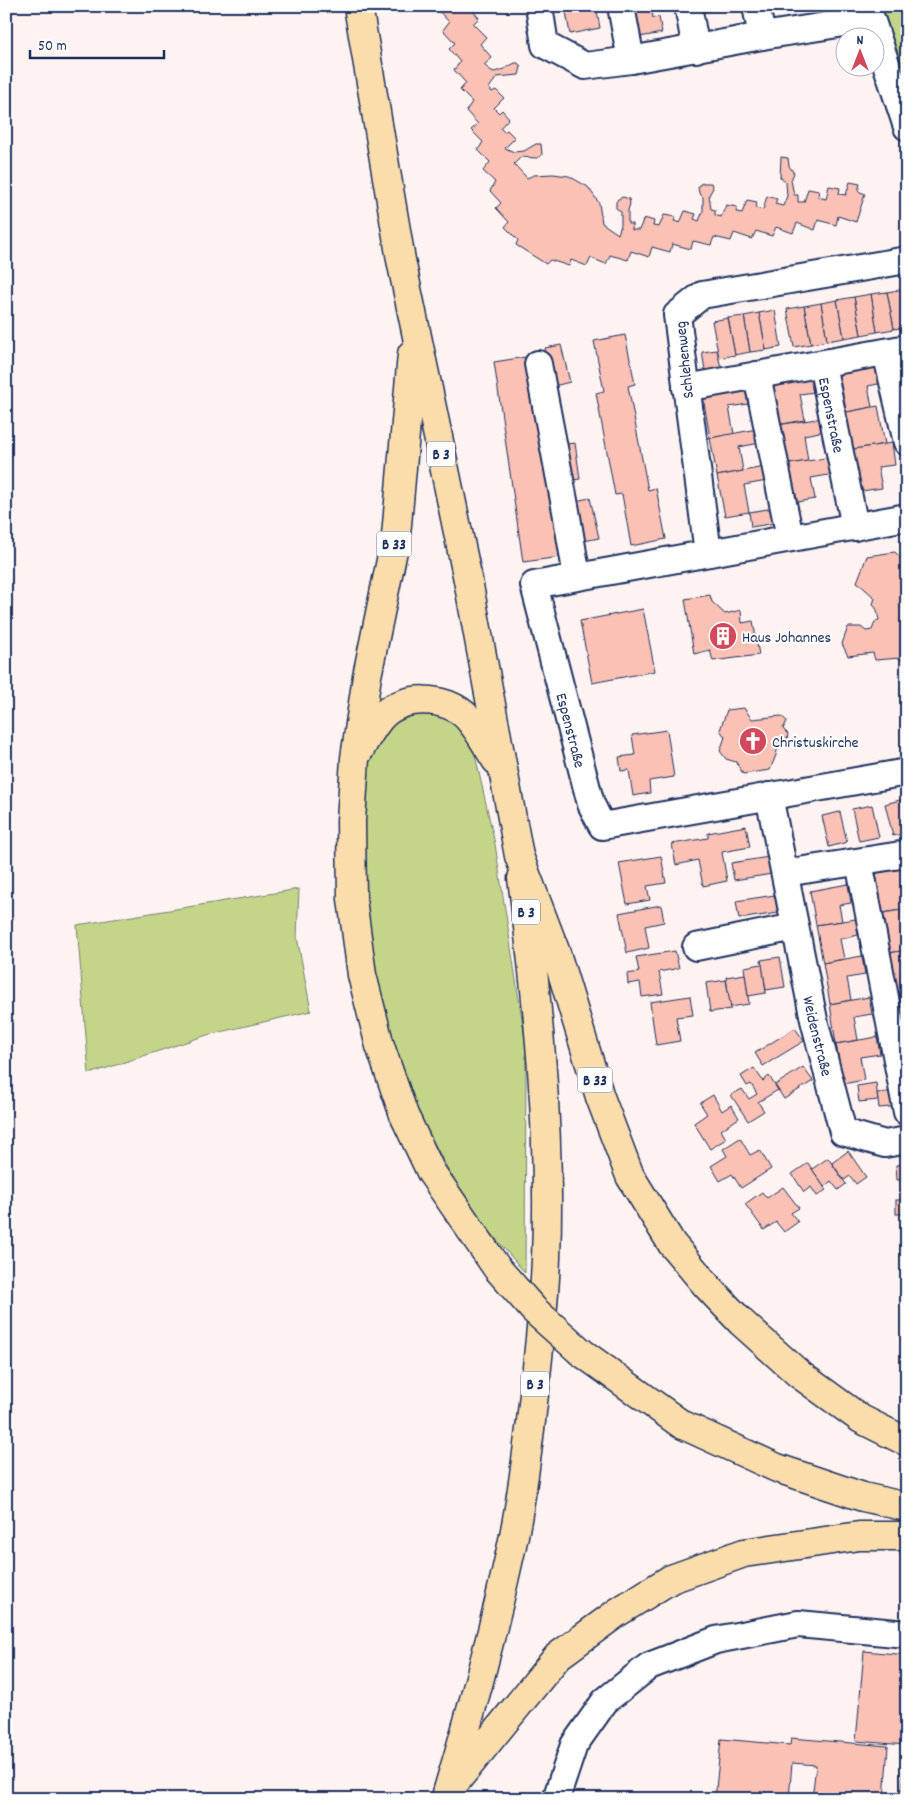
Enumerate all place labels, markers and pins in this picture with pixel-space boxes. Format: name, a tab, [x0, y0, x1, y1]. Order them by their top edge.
building icon: Haus Johannes	[708, 621, 738, 651]
place label: Haus Johannes	[742, 627, 832, 650]
church icon: Christuskirche	[738, 726, 768, 756]
place label: Christuskirche	[772, 732, 859, 755]

